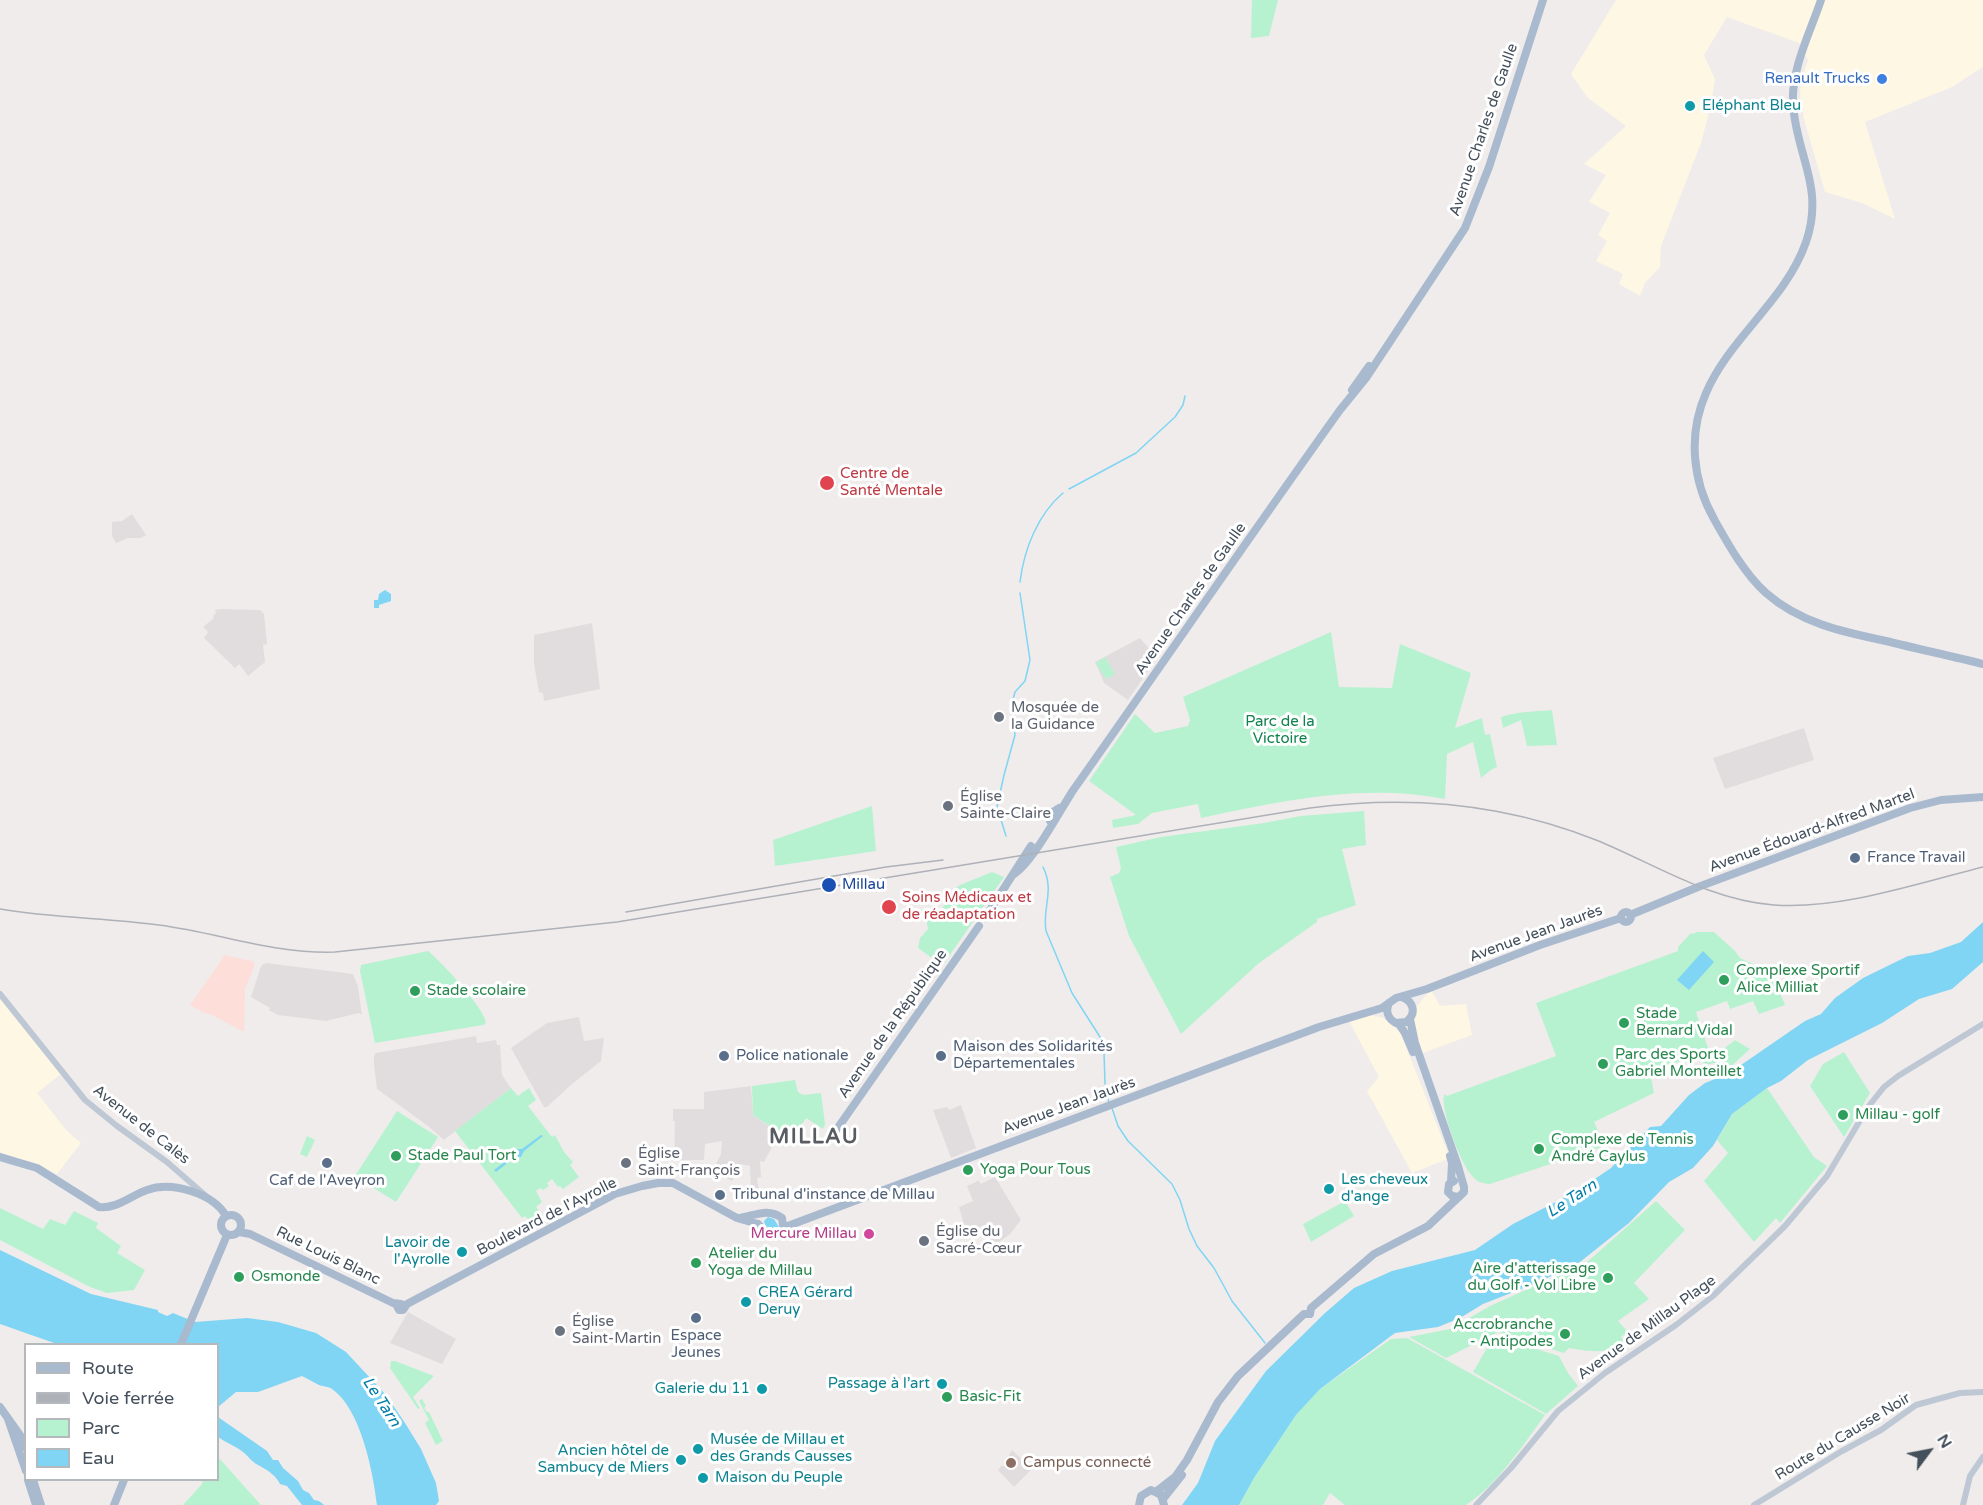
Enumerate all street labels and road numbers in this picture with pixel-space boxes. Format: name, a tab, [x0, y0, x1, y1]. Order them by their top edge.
street label: Avenue Charles de Gaulle	[1446, 41, 1522, 219]
street label: Avenue Charles de Gaulle	[1132, 520, 1250, 678]
street label: Avenue Édouard-Alfred Martel	[1707, 785, 1917, 877]
street label: Avenue Jean Jaurès	[1467, 902, 1605, 966]
street label: Avenue de la République	[835, 946, 951, 1102]
street label: Avenue Jean Jaurès	[1000, 1074, 1138, 1138]
street label: Avenue de Calès	[89, 1082, 193, 1168]
street label: Boulevard de l'Ayrolle	[474, 1174, 620, 1260]
street label: Rue Louis Blanc	[273, 1223, 383, 1289]
street label: Avenue de Millau Plage	[1574, 1272, 1720, 1384]
street label: Route du Causse Noir	[1772, 1389, 1914, 1485]

